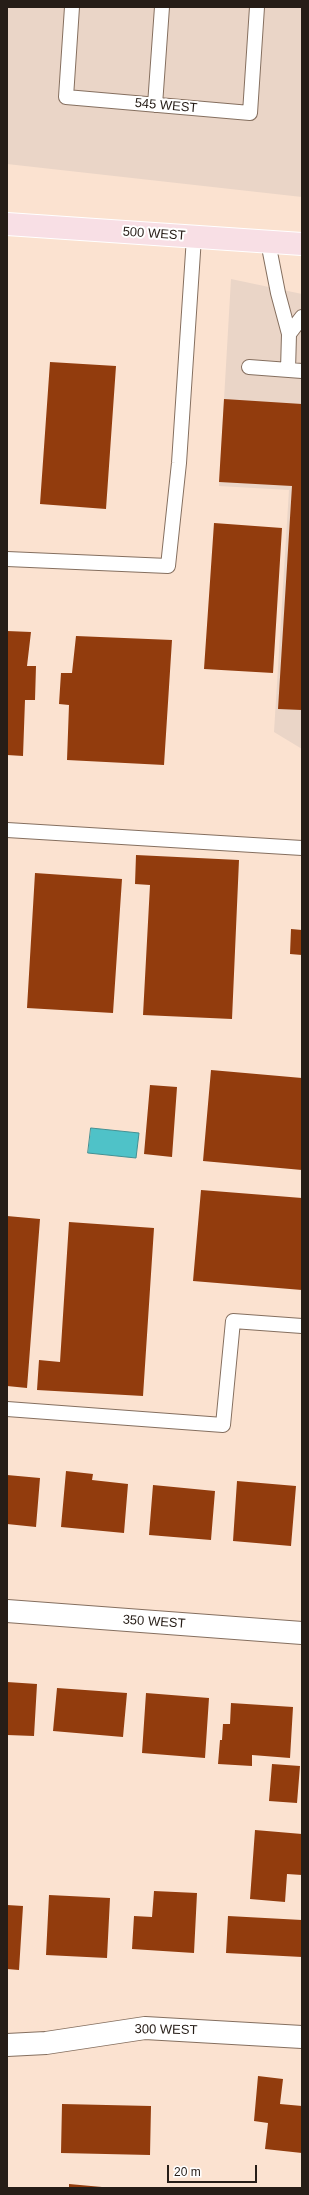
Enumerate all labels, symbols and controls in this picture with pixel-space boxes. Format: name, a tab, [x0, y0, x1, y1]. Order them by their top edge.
street label: 545 WEST	[134, 95, 198, 117]
street label: 500 WEST	[122, 224, 186, 244]
street label: 350 WEST	[122, 1612, 186, 1632]
street label: 300 WEST	[134, 2022, 198, 2038]
scale bar	[169, 2157, 259, 2183]
text: 20 m	[174, 2165, 201, 2179]

